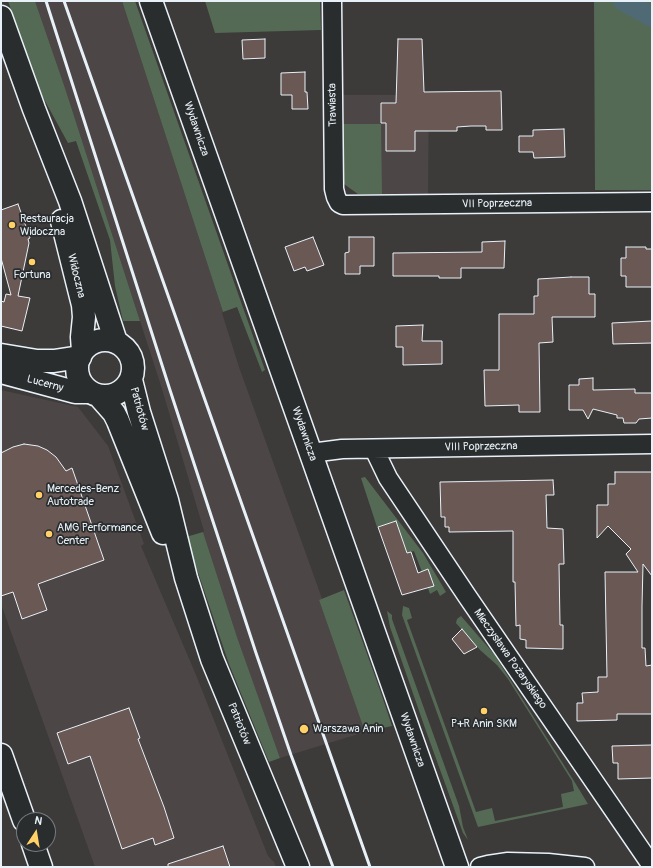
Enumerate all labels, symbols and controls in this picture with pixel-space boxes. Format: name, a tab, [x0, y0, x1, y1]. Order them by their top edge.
street label: Trawiasta	[326, 83, 340, 127]
street label: Wydawnicza	[181, 100, 211, 158]
street label: VII Poprzeczna	[462, 197, 532, 211]
place label: Restauracja Widoczna	[20, 212, 74, 238]
marker: Restauracja Widoczna	[7, 220, 17, 230]
street label: Widoczna	[64, 253, 88, 299]
marker: Fortuna	[27, 257, 37, 267]
place label: Fortuna	[13, 268, 51, 282]
street label: Lucerny	[25, 373, 65, 395]
street label: Patriotów	[127, 386, 151, 432]
street label: Wydawnicza	[289, 405, 319, 463]
street label: VIII Poprzeczna	[444, 440, 518, 454]
place label: Mercedes-Benz Autotrade	[47, 482, 119, 508]
marker: Mercedes-Benz Autotrade	[34, 490, 44, 500]
place label: AMG Performance Center	[57, 521, 143, 547]
marker: AMG Performance Center	[44, 529, 54, 539]
street label: Mieczysława Pożaryskiego	[471, 607, 549, 711]
street label: Patriotów	[225, 701, 253, 747]
marker: P+R Anin SKM	[479, 706, 489, 716]
street label: Wydawnicza	[397, 711, 427, 769]
place label: P+R Anin SKM	[451, 717, 517, 731]
place label: Warszawa Anin	[313, 722, 384, 736]
marker: Warszawa Anin	[298, 723, 310, 735]
north arrow	[16, 812, 56, 852]
text: N	[33, 814, 43, 828]

